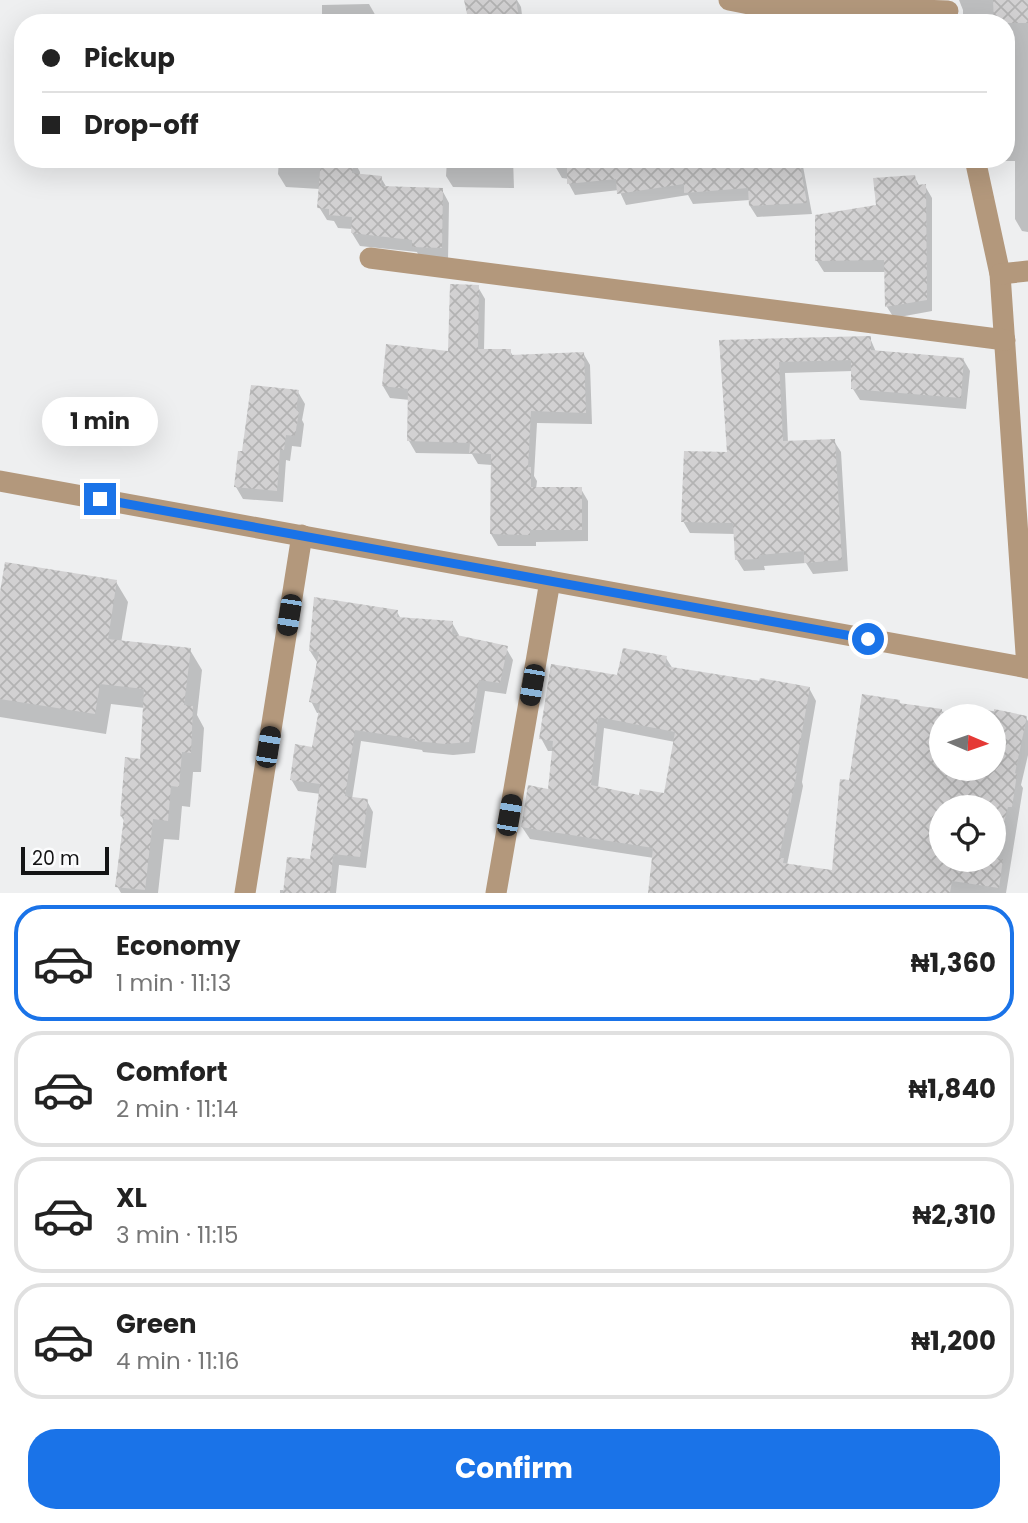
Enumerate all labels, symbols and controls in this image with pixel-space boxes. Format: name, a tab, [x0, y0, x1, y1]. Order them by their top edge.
text: Pickup	[84, 40, 175, 76]
text: Drop-off	[84, 107, 199, 143]
callout: 1 min	[42, 398, 158, 447]
text: 1 min	[70, 405, 130, 437]
route end	[84, 483, 116, 515]
car	[276, 593, 303, 637]
route start	[852, 623, 884, 655]
car	[519, 662, 546, 708]
north arrow	[929, 704, 1006, 780]
map controls	[929, 704, 1006, 872]
car	[255, 725, 282, 769]
car	[496, 792, 523, 838]
button: locate	[929, 795, 1006, 872]
scale bar	[21, 844, 108, 876]
text: 20 m	[32, 845, 80, 872]
text: Economy	[116, 928, 240, 964]
icon: car	[32, 932, 95, 995]
text: ₦1,360	[911, 945, 996, 981]
text: 1 min · 11:13	[116, 967, 231, 999]
text: Comfort	[116, 1054, 228, 1090]
icon: car	[32, 1058, 95, 1121]
text: ₦1,840	[909, 1071, 996, 1107]
text: 2 min · 11:14	[116, 1093, 238, 1125]
text: XL	[116, 1180, 147, 1216]
icon: car	[32, 1184, 95, 1247]
text: ₦2,310	[912, 1197, 996, 1233]
text: 3 min · 11:15	[116, 1219, 238, 1251]
text: Green	[116, 1306, 197, 1342]
icon: car	[32, 1310, 95, 1373]
text: ₦1,200	[911, 1323, 996, 1359]
text: 4 min · 11:16	[116, 1345, 239, 1377]
button: Confirm	[28, 1429, 1000, 1509]

